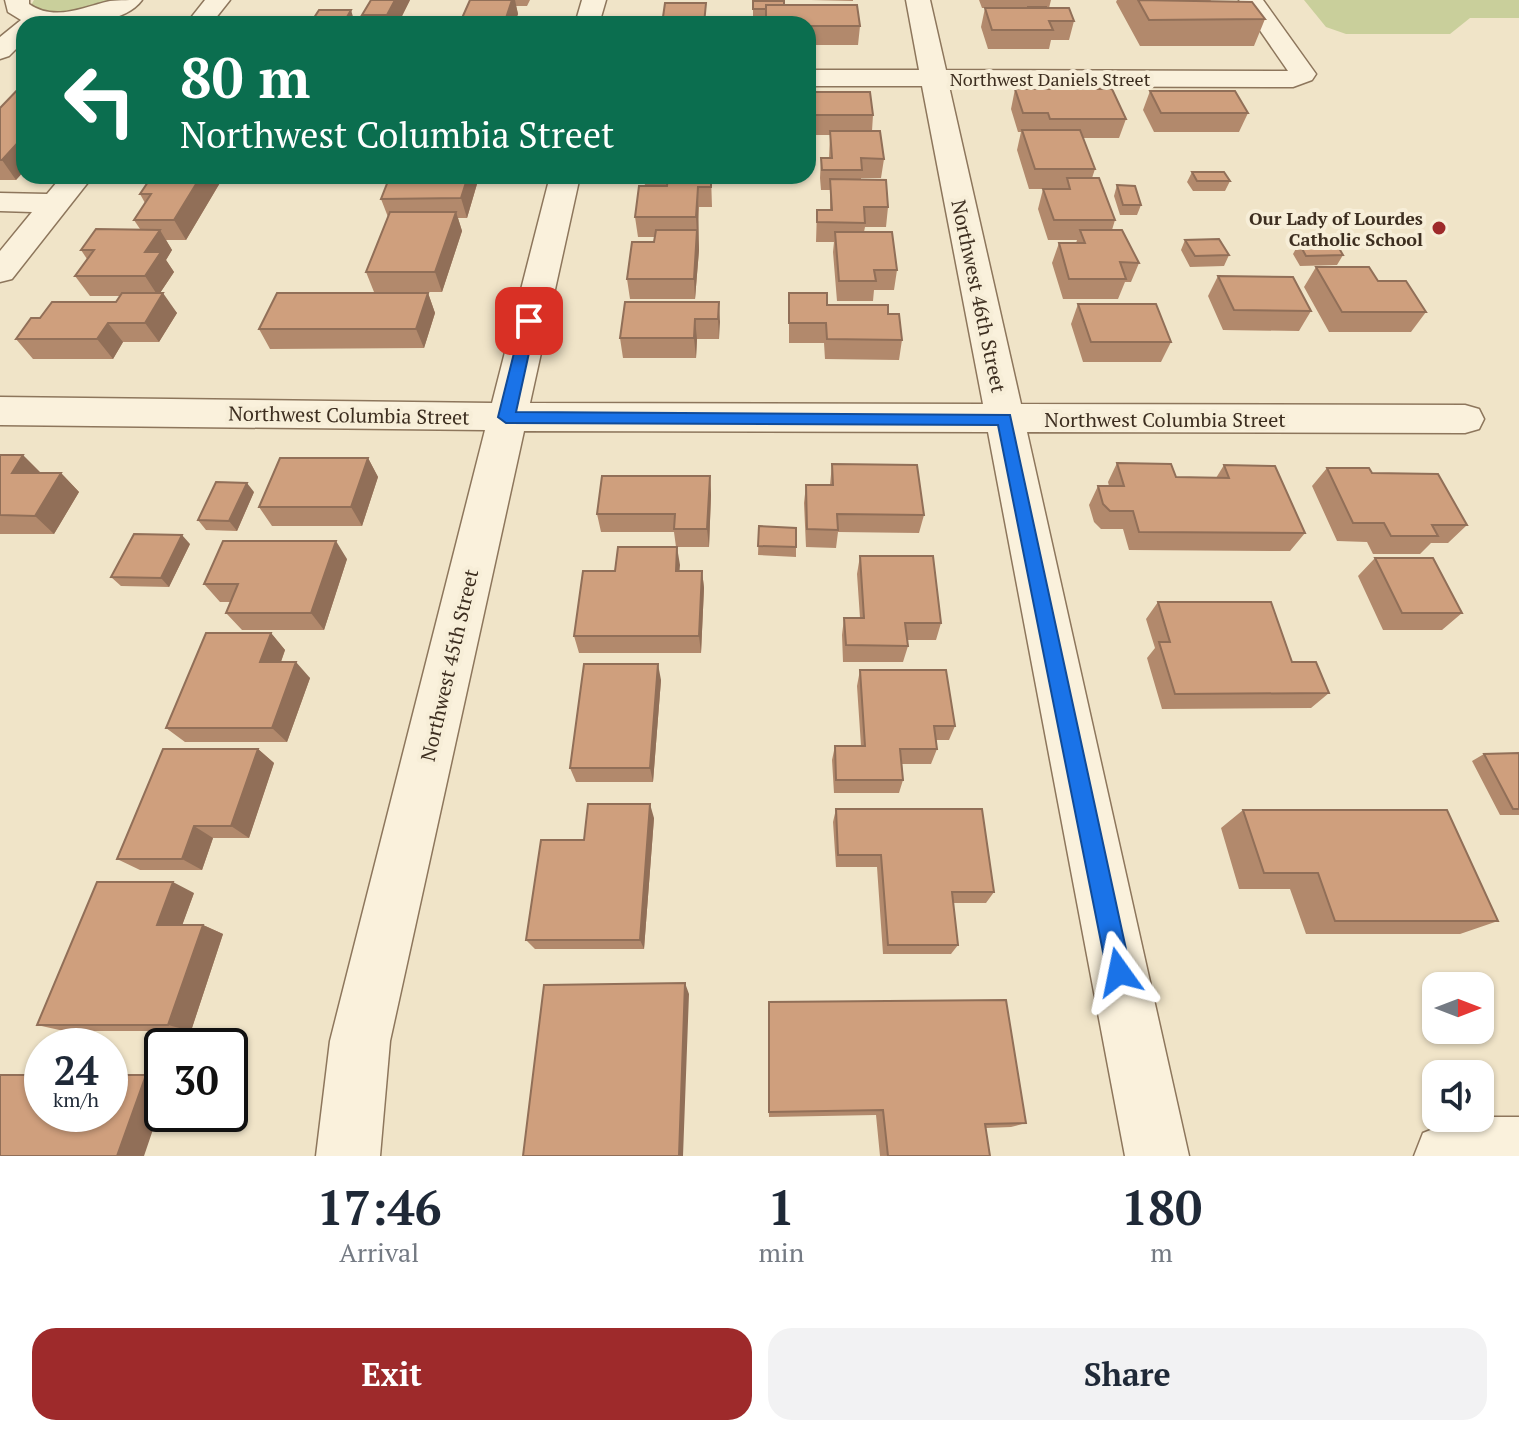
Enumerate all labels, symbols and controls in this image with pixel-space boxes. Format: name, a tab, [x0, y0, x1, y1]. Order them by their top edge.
text: 80 m	[180, 40, 310, 114]
icon: left	[48, 48, 152, 152]
street label: Northwest Daniels Street	[950, 67, 1151, 91]
text: Northwest Columbia Street	[180, 111, 614, 158]
street label: Northwest 46th Street	[945, 197, 1013, 396]
place label: Our Lady of Lourdes Catholic School	[1249, 206, 1423, 251]
marker: Our Lady of Lourdes Catholic School	[1430, 219, 1448, 237]
pin	[495, 287, 563, 355]
icon: arrive	[507, 299, 551, 343]
street label: Northwest Columbia Street	[228, 399, 470, 431]
street label: Northwest Columbia Street	[1044, 406, 1286, 433]
street label: Northwest 45th Street	[414, 566, 484, 764]
position arrow	[1077, 930, 1161, 1014]
north arrow	[1422, 972, 1494, 1044]
map controls	[1422, 972, 1494, 1132]
speed limit sign: 30	[144, 1028, 248, 1132]
text: 24	[53, 1043, 99, 1096]
button: sound	[1422, 1060, 1494, 1132]
text: km/h	[53, 1086, 99, 1113]
text: 17:46	[317, 1175, 442, 1239]
text: 1	[768, 1175, 795, 1239]
text: 180	[1121, 1175, 1202, 1239]
text: Arrival	[339, 1235, 419, 1269]
text: min	[758, 1235, 804, 1269]
text: m	[1150, 1235, 1173, 1269]
button: Exit	[32, 1328, 752, 1420]
button: Share	[768, 1328, 1487, 1420]

